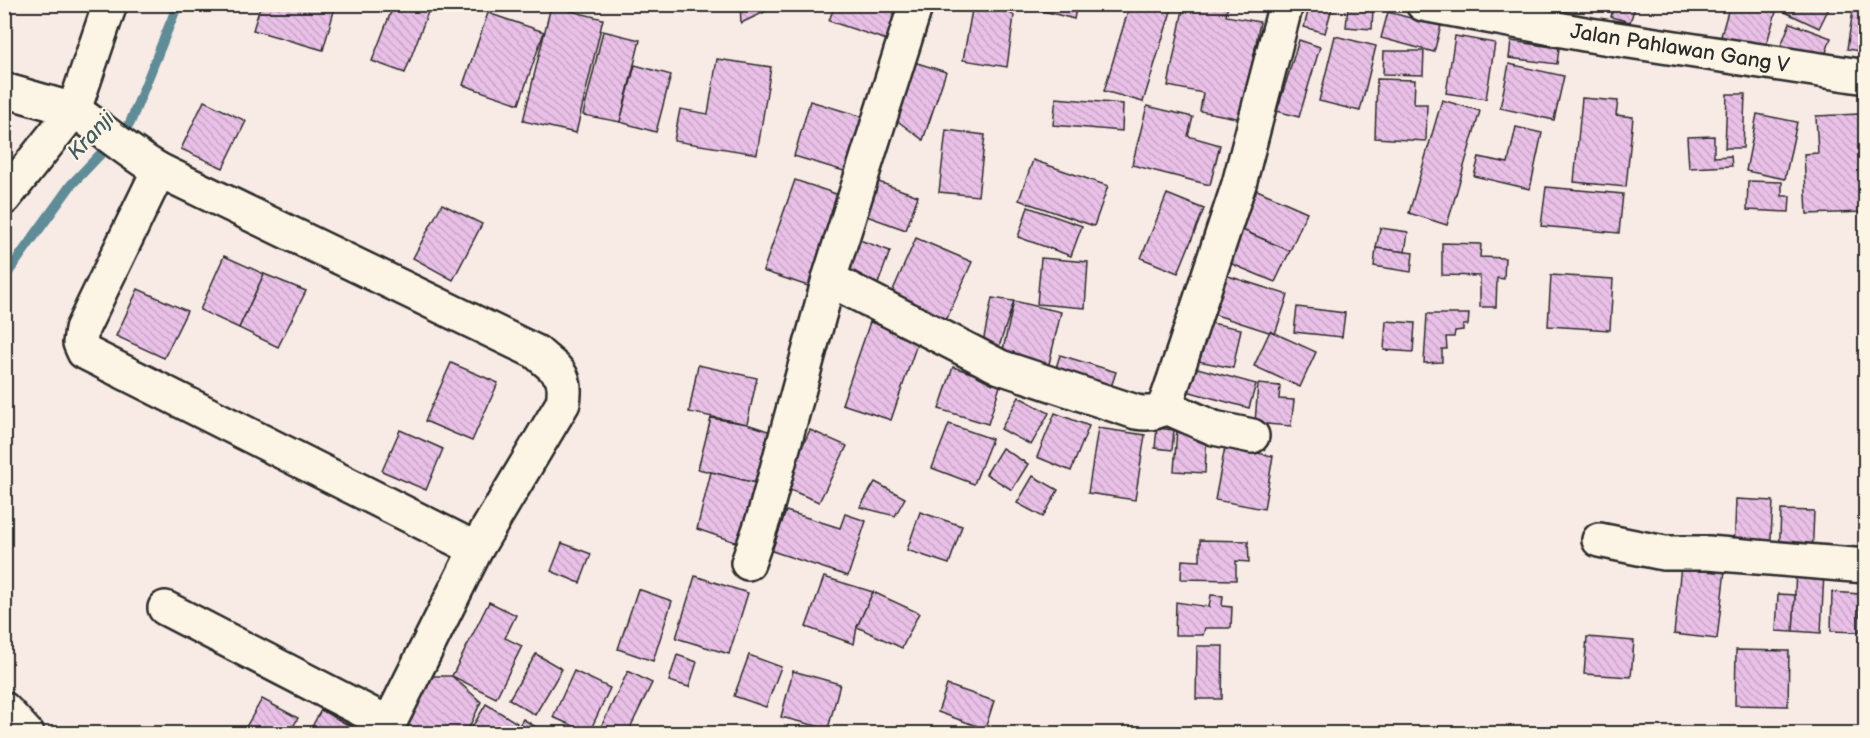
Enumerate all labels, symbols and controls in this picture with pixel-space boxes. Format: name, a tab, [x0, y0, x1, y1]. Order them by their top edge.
street label: Jalan Pahlawan Gang V	[1569, 19, 1791, 78]
water label: Kranji	[62, 105, 121, 166]

